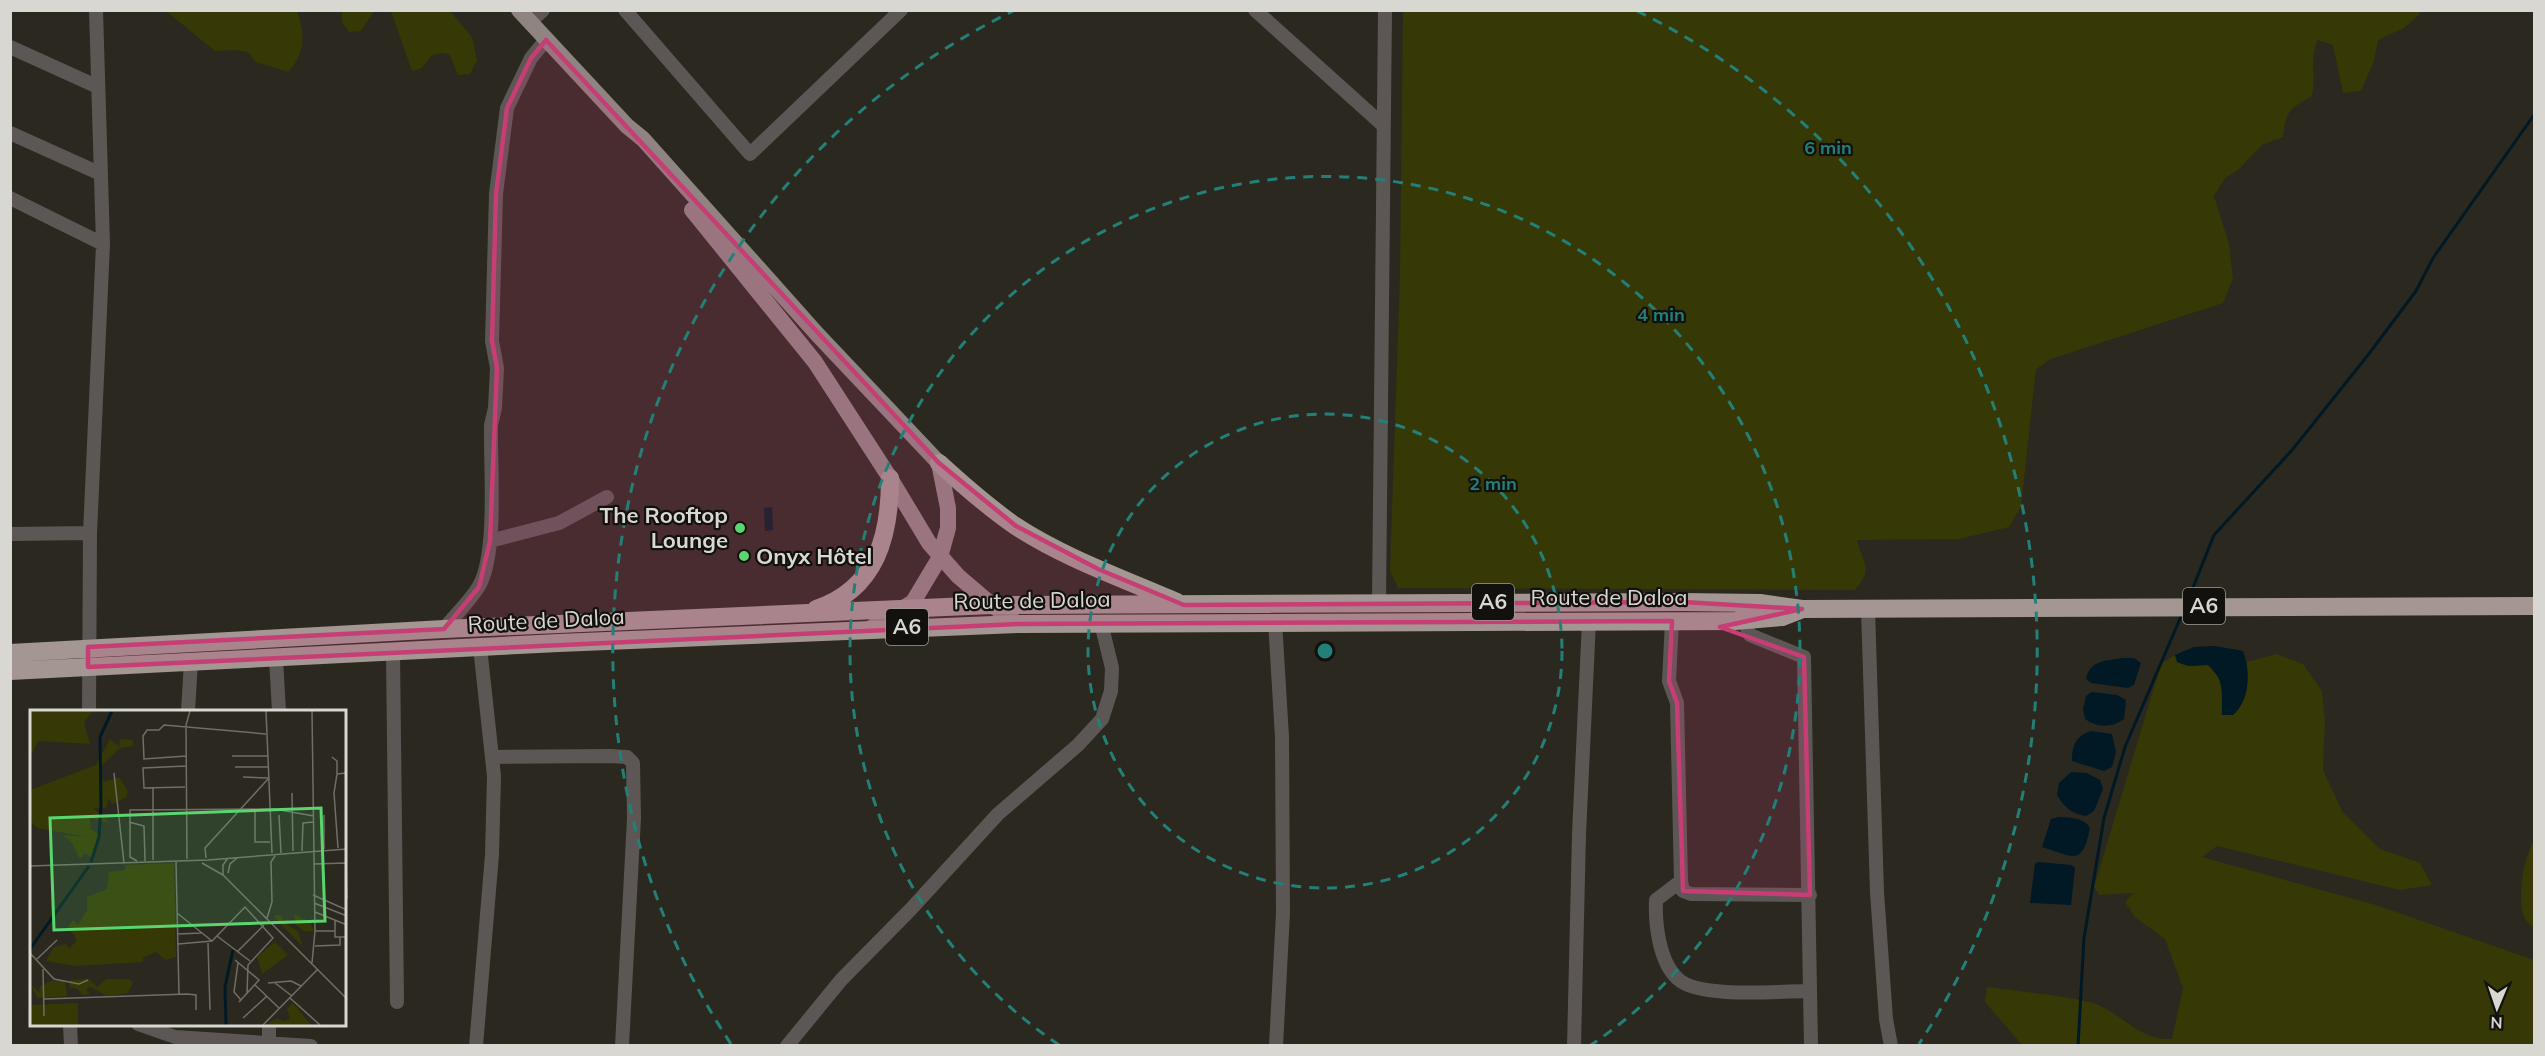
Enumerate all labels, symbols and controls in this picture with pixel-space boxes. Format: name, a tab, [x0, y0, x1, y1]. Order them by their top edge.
text: 6 min	[1804, 136, 1852, 159]
text: 4 min	[1637, 303, 1685, 326]
text: 2 min	[1469, 472, 1517, 495]
place label: The Rooftop Lounge	[600, 501, 728, 554]
marker: The Rooftop Lounge	[733, 521, 747, 535]
place label: Onyx Hôtel	[756, 542, 872, 570]
marker: Onyx Hôtel	[737, 549, 751, 563]
street label: Route de Daloa	[1530, 583, 1688, 611]
road number: A6	[1472, 584, 1514, 620]
street label: Route de Daloa	[953, 585, 1111, 615]
road number: A6	[2183, 588, 2225, 624]
street label: Route de Daloa	[467, 602, 625, 638]
road number: A6	[886, 609, 928, 645]
centre of rings	[1315, 641, 1335, 661]
inset map	[30, 710, 346, 1026]
north arrow	[2467, 978, 2527, 1038]
text: N	[2490, 1013, 2503, 1033]

